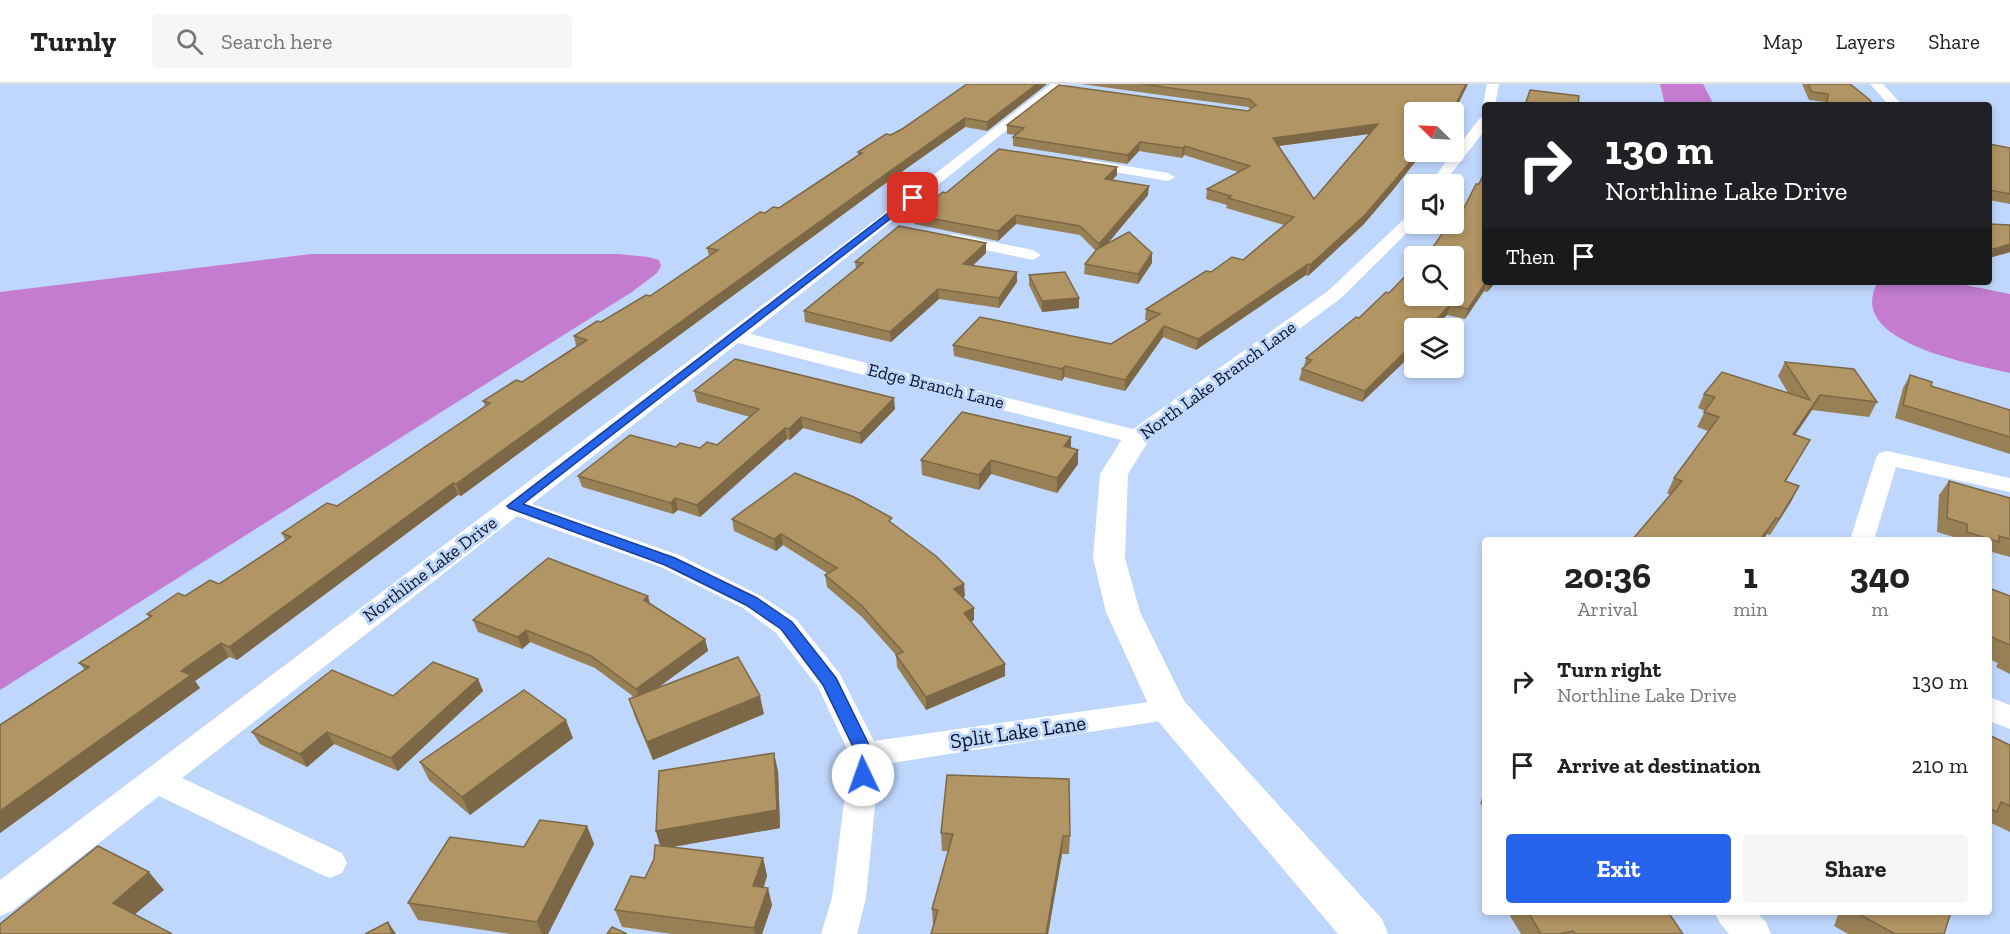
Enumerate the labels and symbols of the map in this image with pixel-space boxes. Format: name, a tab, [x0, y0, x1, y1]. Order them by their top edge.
north arrow	[1404, 102, 1464, 162]
pin	[887, 172, 938, 223]
street label: North Lake Branch Lane	[1136, 316, 1300, 444]
street label: Edge Branch Lane	[865, 358, 1007, 414]
street label: Northline Lake Drive	[359, 512, 501, 626]
street label: Split Lake Lane	[948, 710, 1088, 753]
position arrow	[831, 743, 895, 807]

